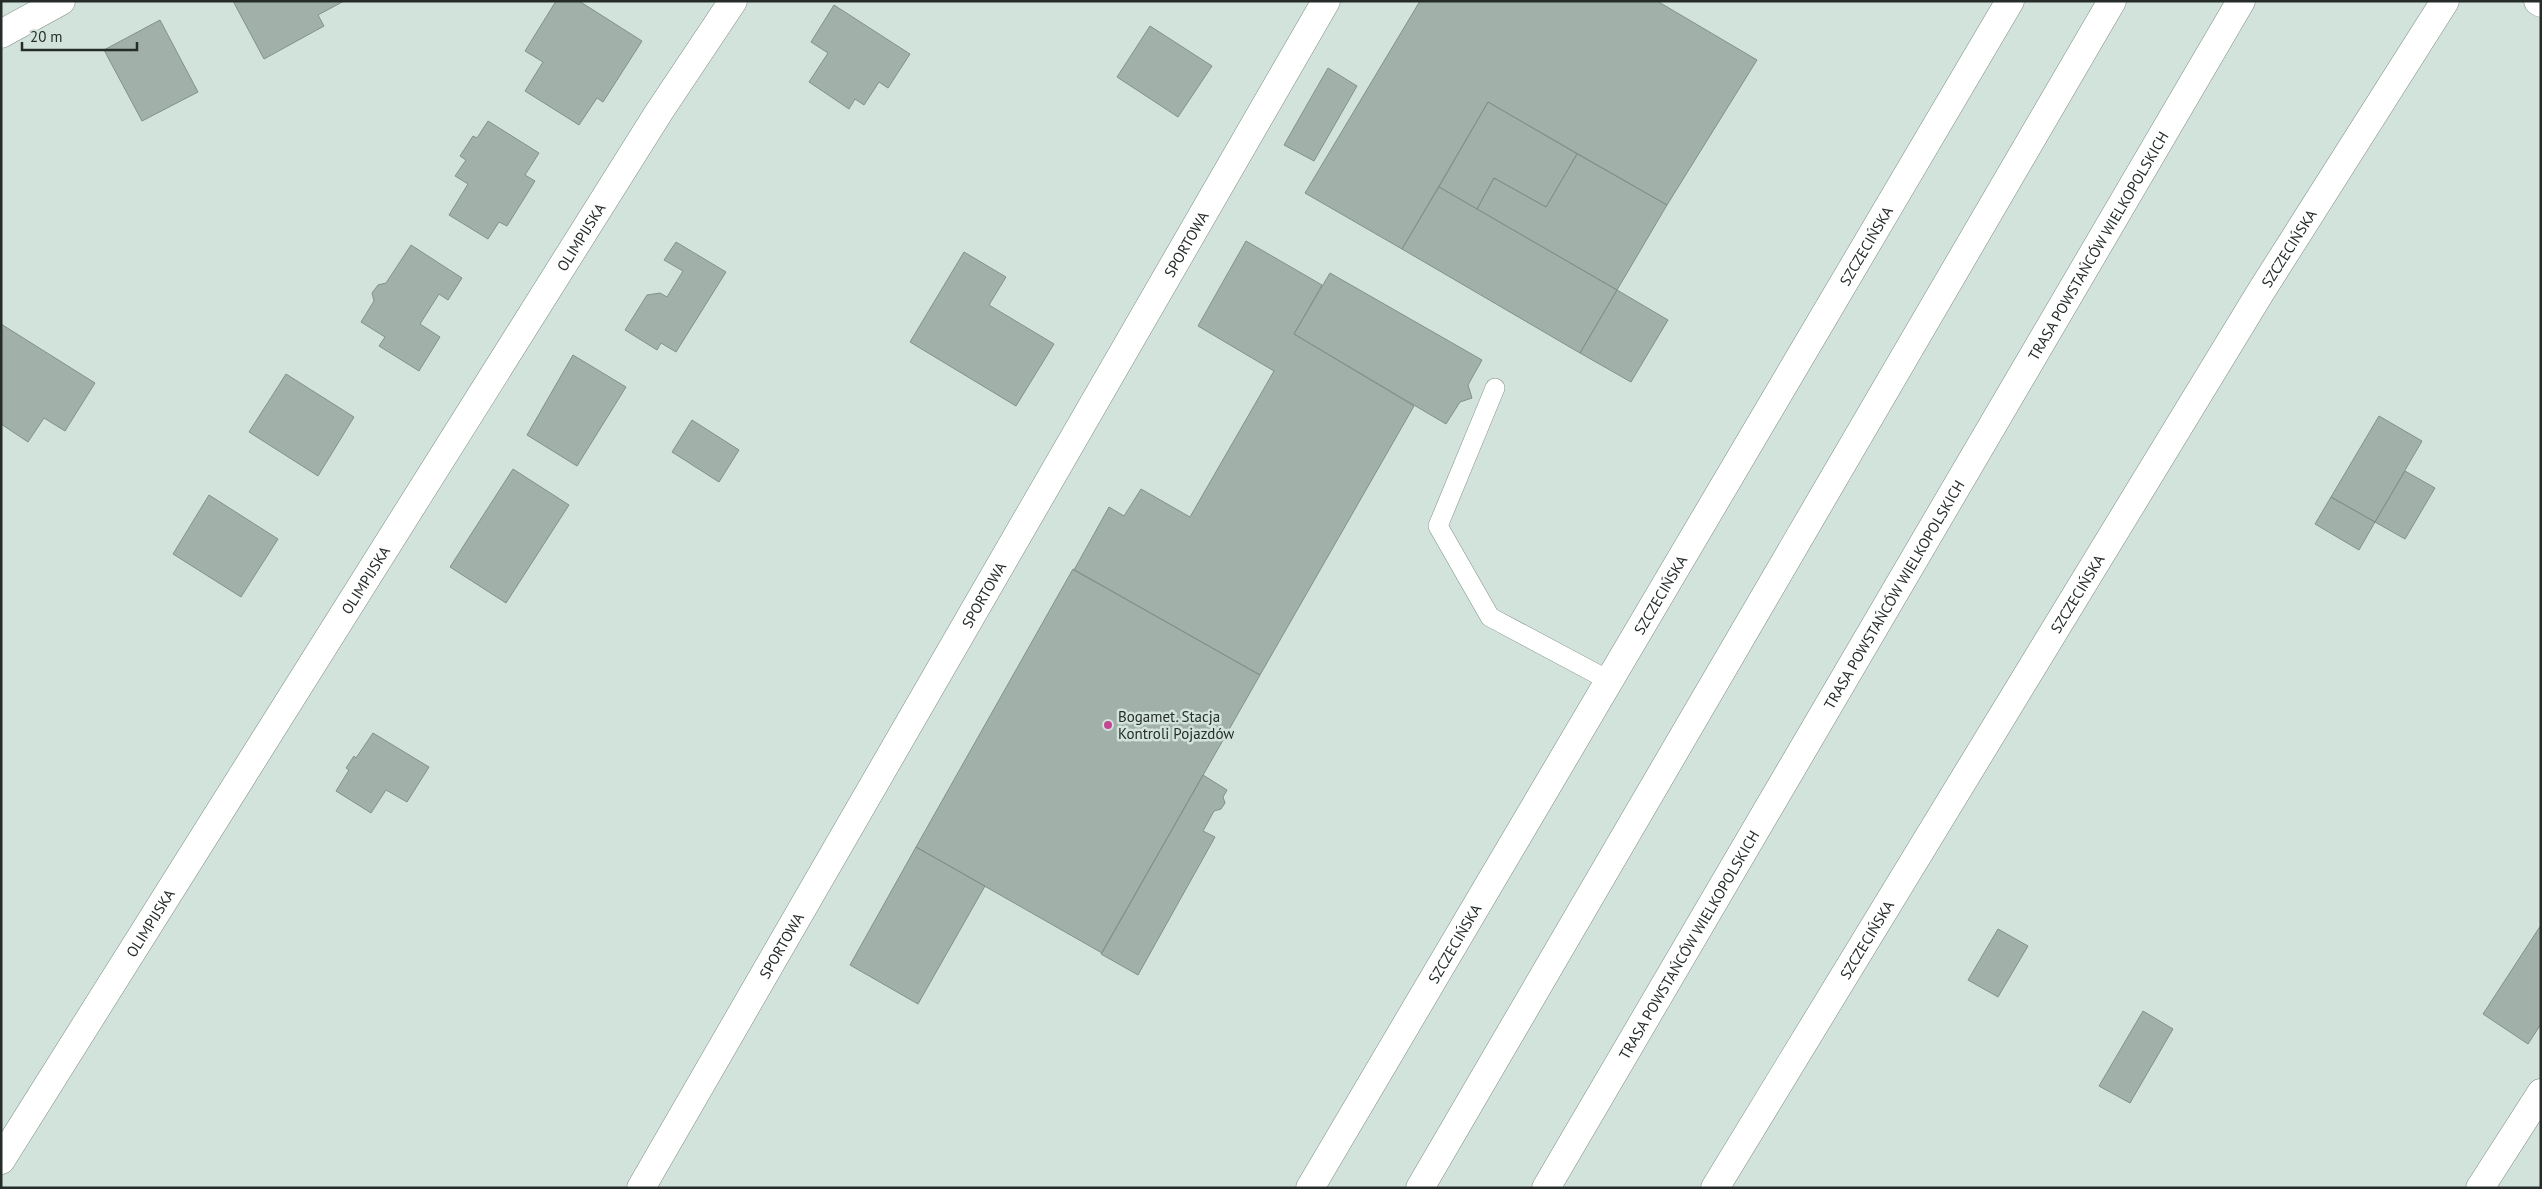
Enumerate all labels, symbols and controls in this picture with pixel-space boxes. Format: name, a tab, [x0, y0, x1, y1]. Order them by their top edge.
scale bar	[22, 20, 138, 52]
text: 20 m	[30, 27, 63, 46]
street label: TRASA POWSTAŃCÓW WIELKOPOLSKICH	[2023, 128, 2172, 364]
street label: OLIMPIJSKA	[552, 199, 609, 274]
street label: SZCZECIŃSKA	[1835, 202, 1897, 289]
street label: SZCZECIŃSKA	[2257, 205, 2320, 291]
street label: SPORTOWA	[1159, 207, 1212, 280]
street label: TRASA POWSTAŃCÓW WIELKOPOLSKICH	[1819, 476, 1968, 712]
street label: OLIMPIJSKA	[337, 542, 394, 617]
street label: SZCZECIŃSKA	[1629, 551, 1691, 638]
street label: SZCZECIŃSKA	[2046, 551, 2108, 636]
street label: SPORTOWA	[957, 558, 1010, 631]
place label: Bogamet. Stacja Kontroli Pojazdów	[1118, 707, 1234, 743]
marker: Bogamet. Stacja Kontroli Pojazdów	[1102, 719, 1114, 731]
street label: TRASA POWSTAŃCÓW WIELKOPOLSKICH	[1614, 827, 1763, 1063]
street label: OLIMPIJSKA	[121, 885, 178, 960]
street label: SZCZECIŃSKA	[1835, 896, 1898, 982]
street label: SZCZECIŃSKA	[1424, 900, 1485, 986]
street label: SPORTOWA	[755, 909, 807, 982]

